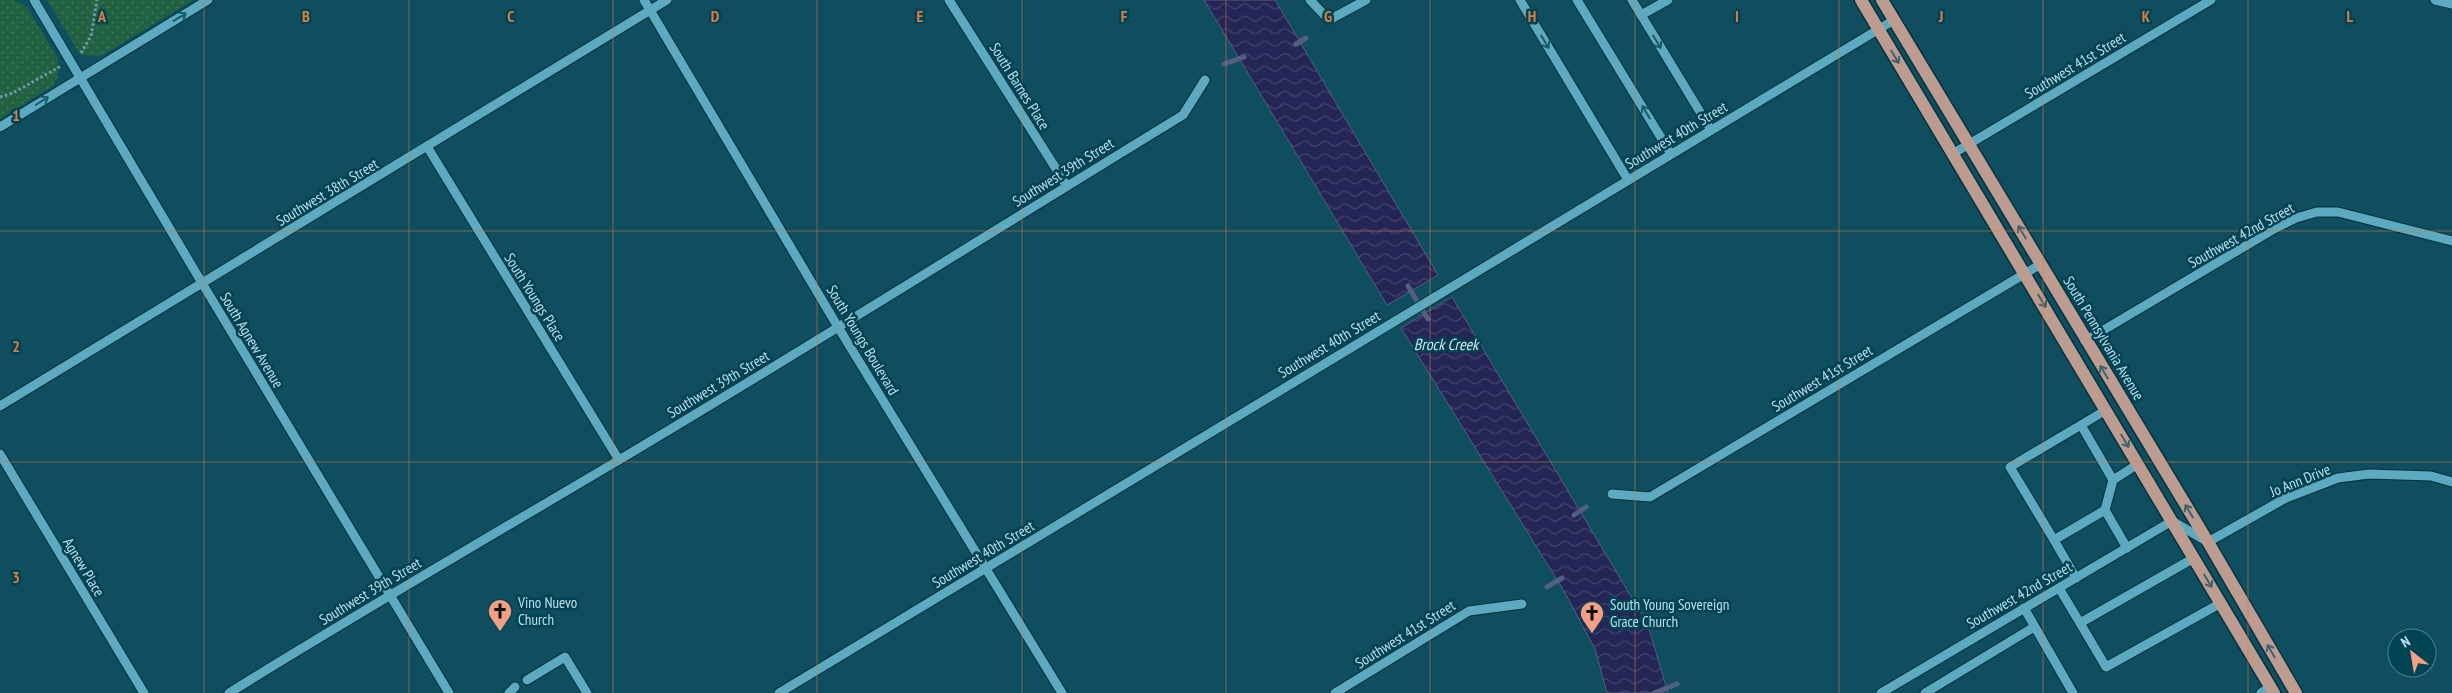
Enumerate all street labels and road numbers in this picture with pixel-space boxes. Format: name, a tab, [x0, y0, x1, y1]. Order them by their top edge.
street label: Southwest 41st Street	[2021, 27, 2129, 103]
street label: South Barnes Place	[986, 39, 1054, 133]
street label: Southwest 40th Street	[1621, 97, 1731, 173]
street label: Southwest 39th Street	[1009, 133, 1117, 211]
street label: Southwest 38th Street	[272, 154, 382, 230]
street label: Southwest 42nd Street	[2185, 198, 2297, 272]
street label: South Youngs Place	[500, 249, 570, 345]
street label: South Pennsylvania Avenue	[2059, 272, 2149, 404]
street label: South Youngs Boulevard	[823, 282, 903, 398]
street label: South Agnew Avenue	[216, 289, 288, 391]
street label: Southwest 40th Street	[1274, 306, 1384, 382]
street label: Southwest 41st Street	[1768, 340, 1876, 416]
street label: Southwest 39th Street	[663, 346, 773, 422]
street label: Jo Ann Drive	[2266, 459, 2333, 501]
street label: Southwest 40th Street	[928, 516, 1038, 592]
street label: Agnew Place	[59, 534, 109, 600]
street label: Southwest 39th Street	[315, 553, 425, 629]
street label: Southwest 42nd Street	[1963, 557, 2075, 633]
street label: Southwest 41st Street	[1351, 596, 1459, 672]

